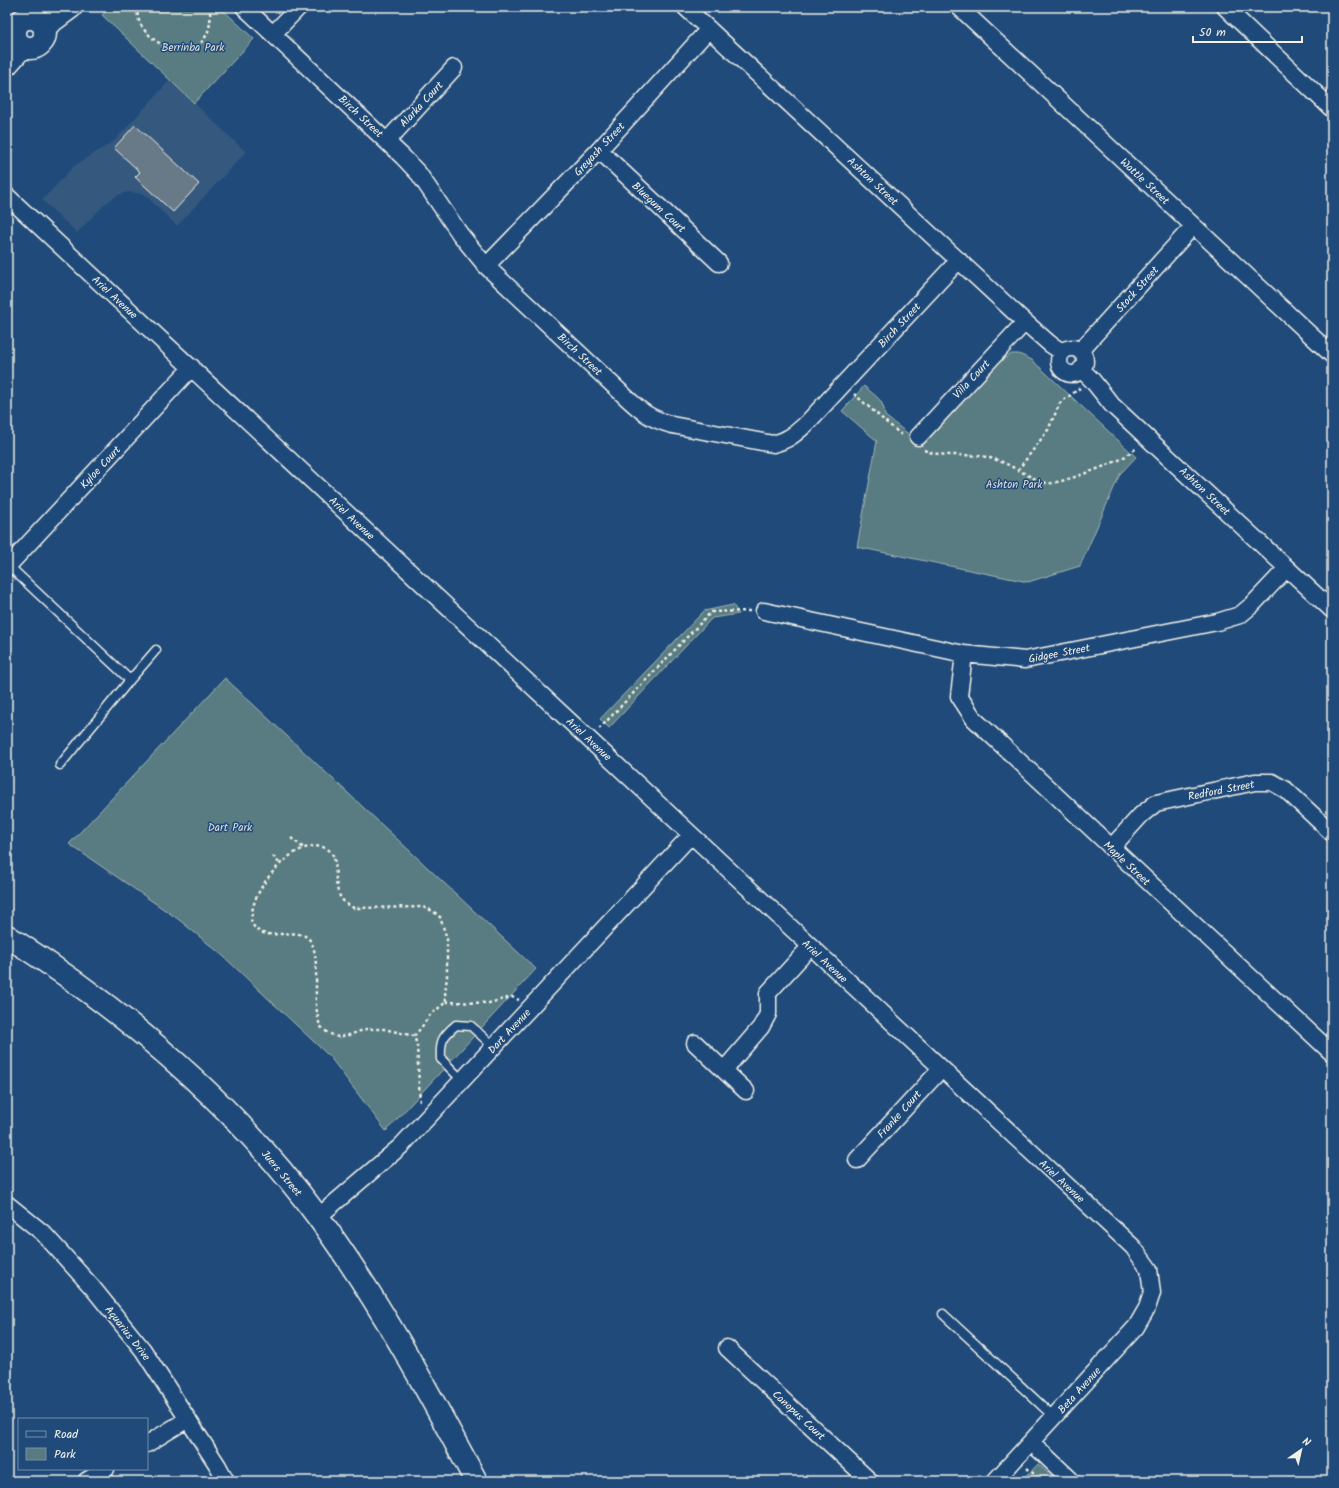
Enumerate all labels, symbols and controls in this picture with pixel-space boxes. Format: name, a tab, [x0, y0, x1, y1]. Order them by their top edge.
scale bar	[1193, 18, 1302, 44]
text: 50 m	[1199, 23, 1226, 42]
park label: Berrinba Park	[162, 39, 225, 57]
street label: Alarka Court	[395, 77, 448, 132]
street label: Birch Street	[334, 91, 388, 143]
street label: Greyash Street	[570, 118, 630, 181]
street label: Ashton Street	[843, 153, 903, 211]
street label: Wattle Street	[1115, 154, 1174, 210]
street label: Bluegum Court	[627, 178, 690, 238]
street label: Stock Street	[1112, 262, 1164, 317]
street label: Ariel Avenue	[87, 272, 141, 324]
street label: Birch Street	[874, 298, 926, 352]
street label: Birch Street	[553, 329, 607, 381]
street label: Villa Court	[949, 355, 995, 403]
street label: Kyloe Court	[76, 441, 126, 493]
street label: Ashton Street	[1175, 463, 1235, 521]
park label: Ashton Park	[986, 476, 1043, 494]
street label: Ariel Avenue	[324, 493, 378, 545]
street label: Gidgee Street	[1027, 639, 1092, 669]
street label: Ariel Avenue	[561, 714, 615, 766]
street label: Redford Street	[1186, 776, 1257, 806]
park label: Dart Park	[208, 819, 253, 837]
street label: Maple Street	[1099, 837, 1155, 891]
street label: Ariel Avenue	[797, 936, 851, 988]
street label: Dart Avenue	[484, 1005, 536, 1059]
street label: Franke Court	[873, 1086, 927, 1143]
street label: Juers Street	[256, 1146, 307, 1201]
street label: Ariel Avenue	[1034, 1156, 1088, 1208]
street label: Aquarius Drive	[100, 1302, 155, 1365]
street label: Beta Avenue	[1054, 1363, 1106, 1418]
street label: Canopus Court	[768, 1386, 829, 1446]
legend	[18, 1418, 148, 1470]
text: Road	[54, 1425, 79, 1444]
north arrow	[1281, 1430, 1321, 1470]
text: N	[1298, 1433, 1314, 1452]
text: Park	[54, 1445, 76, 1464]

